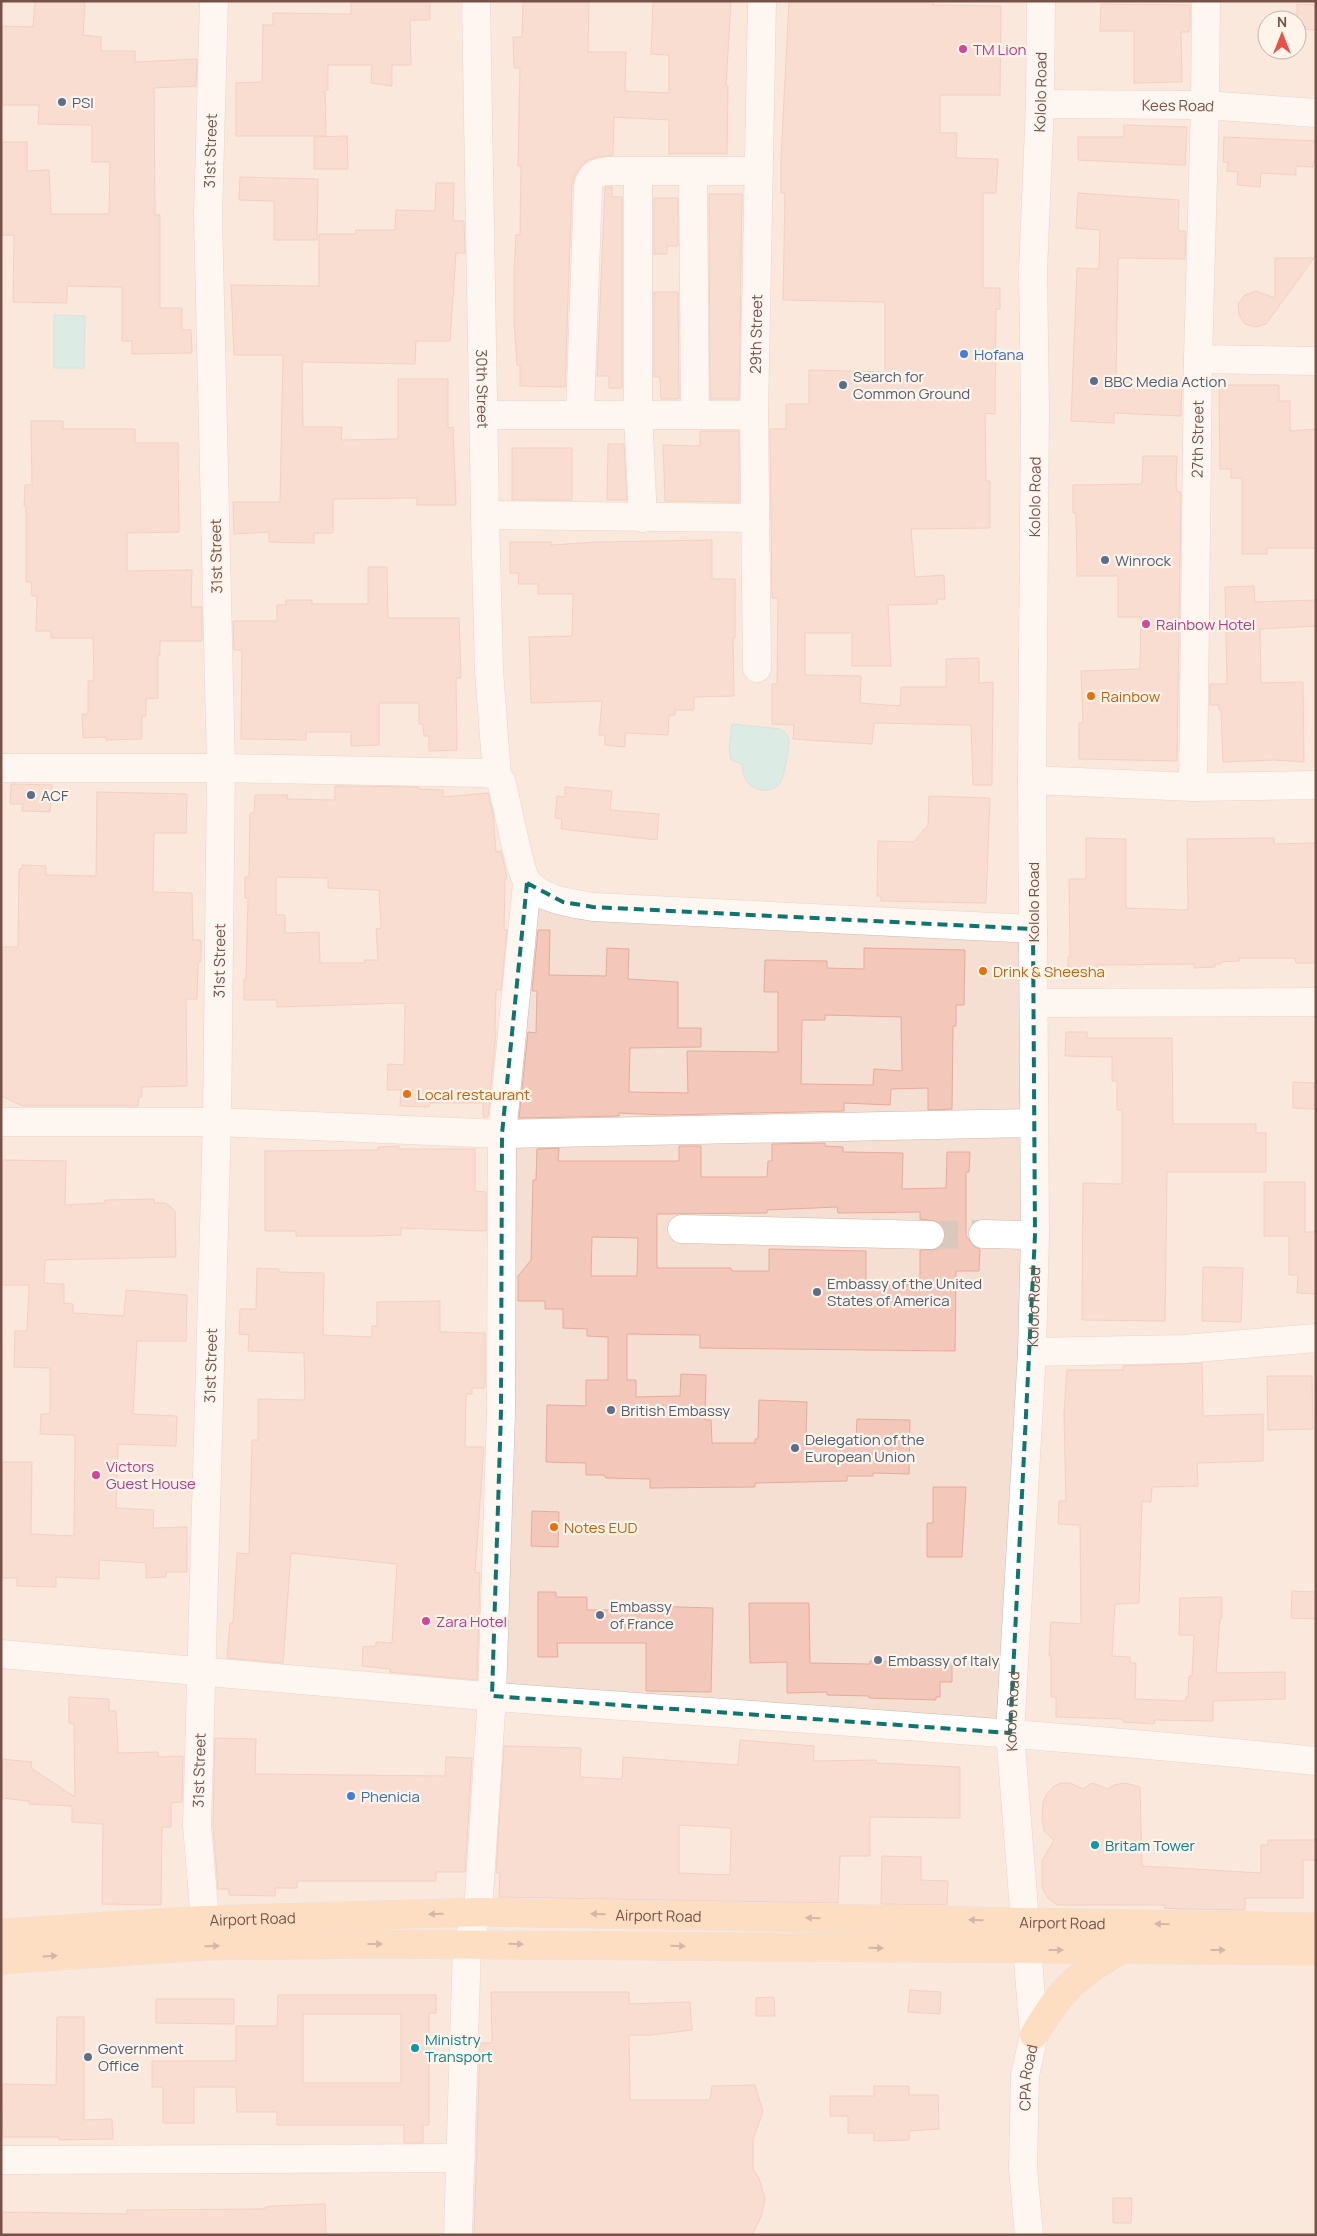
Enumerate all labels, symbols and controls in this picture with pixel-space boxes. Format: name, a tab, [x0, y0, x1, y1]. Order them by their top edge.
north arrow	[1257, 10, 1307, 60]
text: N	[1277, 12, 1287, 31]
place label: TM Lion	[973, 39, 1027, 60]
marker: TM Lion	[957, 43, 969, 55]
street label: Kololo Road	[1028, 52, 1051, 133]
place label: PSI	[72, 92, 94, 113]
street label: Kees Road	[1142, 94, 1215, 116]
marker: PSI	[56, 96, 68, 108]
street label: 31st Street	[198, 113, 221, 189]
street label: 29th Street	[744, 294, 767, 374]
place label: Hofana	[974, 344, 1024, 365]
marker: Hofana	[958, 348, 970, 360]
street label: 30th Street	[472, 349, 494, 429]
place label: Search for Common Ground	[853, 366, 970, 404]
place label: BBC Media Action	[1104, 371, 1226, 392]
marker: BBC Media Action	[1088, 375, 1100, 387]
marker: Search for Common Ground	[837, 379, 849, 391]
street label: 27th Street	[1186, 400, 1208, 478]
street label: Kololo Road	[1023, 457, 1045, 537]
street label: 31st Street	[205, 518, 227, 594]
place label: Winrock	[1115, 550, 1172, 571]
marker: Winrock	[1099, 554, 1111, 566]
place label: Rainbow Hotel	[1156, 614, 1255, 635]
marker: Rainbow Hotel	[1140, 618, 1152, 630]
place label: Rainbow	[1101, 686, 1161, 707]
marker: Rainbow	[1085, 690, 1097, 702]
place label: ACF	[41, 785, 69, 806]
marker: ACF	[25, 789, 37, 801]
street label: Kololo Road	[1023, 862, 1044, 942]
street label: 31st Street	[208, 923, 230, 998]
place label: Drink & Sheesha	[993, 961, 1105, 982]
marker: Drink & Sheesha	[977, 965, 989, 977]
place label: Local restaurant	[417, 1084, 530, 1105]
marker: Local restaurant	[401, 1088, 413, 1100]
street label: Kololo Road	[1022, 1266, 1045, 1347]
place label: Embassy of the United States of America	[827, 1273, 982, 1311]
marker: Embassy of the United States of America	[811, 1286, 823, 1298]
street label: 31st Street	[199, 1328, 222, 1403]
place label: British Embassy	[621, 1400, 730, 1421]
marker: British Embassy	[605, 1404, 617, 1416]
place label: Delegation of the European Union	[805, 1429, 925, 1467]
marker: Delegation of the European Union	[789, 1442, 801, 1454]
place label: Victors Guest House	[106, 1456, 196, 1494]
marker: Victors Guest House	[90, 1469, 102, 1481]
place label: Notes EUD	[564, 1517, 638, 1538]
marker: Notes EUD	[548, 1521, 560, 1533]
place label: Embassy of France	[610, 1596, 674, 1634]
marker: Embassy of France	[594, 1609, 606, 1621]
place label: Zara Hotel	[436, 1611, 507, 1632]
marker: Zara Hotel	[420, 1615, 432, 1627]
place label: Embassy of Italy	[888, 1650, 999, 1671]
marker: Embassy of Italy	[872, 1654, 884, 1666]
street label: Kololo Road	[999, 1670, 1024, 1752]
street label: 31st Street	[187, 1732, 210, 1808]
place label: Phenicia	[361, 1786, 420, 1807]
marker: Phenicia	[345, 1790, 357, 1802]
place label: Britam Tower	[1105, 1835, 1195, 1856]
marker: Britam Tower	[1089, 1839, 1101, 1851]
street label: Airport Road	[615, 1904, 702, 1926]
street label: Airport Road	[209, 1907, 296, 1930]
one-way arrow	[428, 1910, 444, 1918]
one-way arrow	[590, 1910, 606, 1918]
street label: Airport Road	[1019, 1911, 1106, 1934]
one-way arrow	[805, 1914, 821, 1922]
one-way arrow	[968, 1916, 984, 1924]
one-way arrow	[1154, 1920, 1170, 1928]
one-way arrow	[367, 1940, 383, 1948]
one-way arrow	[508, 1940, 524, 1948]
one-way arrow	[204, 1942, 220, 1950]
one-way arrow	[671, 1942, 687, 1950]
one-way arrow	[868, 1945, 884, 1953]
one-way arrow	[1048, 1946, 1064, 1954]
one-way arrow	[1211, 1947, 1227, 1955]
one-way arrow	[42, 1952, 58, 1960]
place label: Ministry Transport	[425, 2029, 493, 2067]
place label: Government Office	[98, 2038, 184, 2076]
marker: Ministry Transport	[409, 2042, 421, 2054]
street label: CPA Road	[1014, 2042, 1042, 2111]
marker: Government Office	[82, 2051, 94, 2063]

